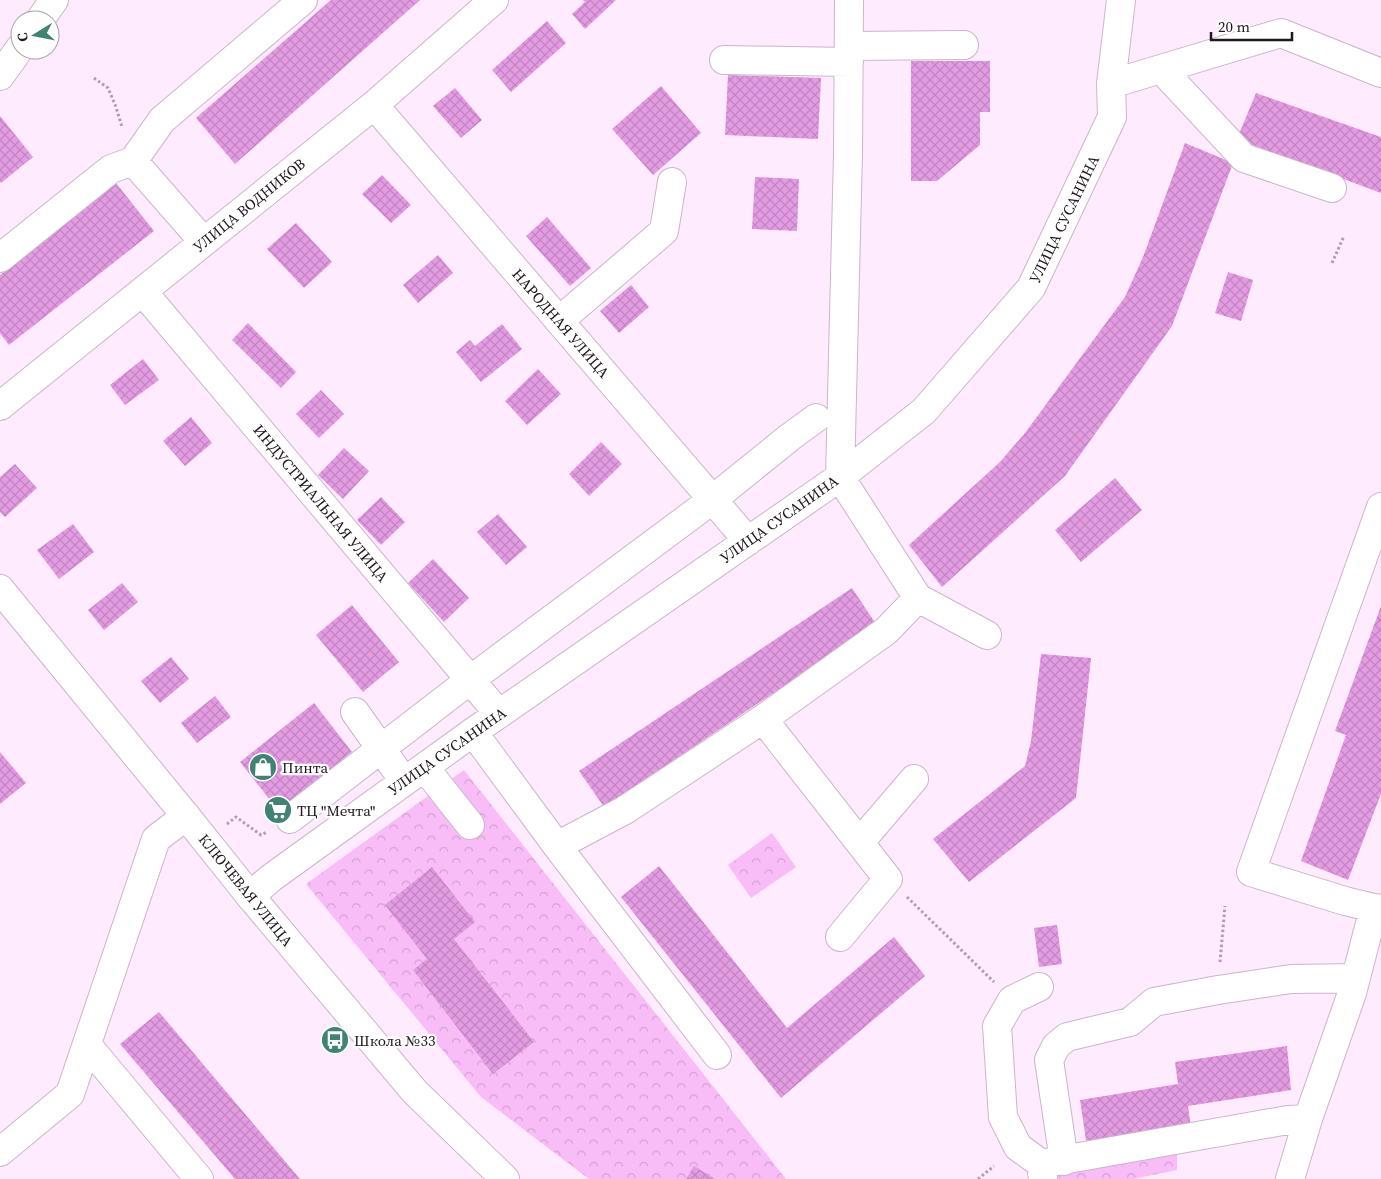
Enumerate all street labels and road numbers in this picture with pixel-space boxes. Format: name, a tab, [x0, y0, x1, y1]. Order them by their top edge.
street label: УЛИЦА СУСАНИНА	[1024, 151, 1104, 286]
street label: УЛИЦА ВОДНИКОВ	[188, 153, 310, 257]
street label: НАРОДНАЯ УЛИЦА	[508, 264, 614, 382]
street label: ИНДУСТРИАЛЬНАЯ УЛИЦА	[249, 420, 393, 586]
street label: УЛИЦА СУСАНИНА	[716, 470, 842, 568]
street label: УЛИЦА СУСАНИНА	[384, 702, 510, 800]
street label: КЛЮЧЕВАЯ УЛИЦА	[194, 829, 298, 951]

